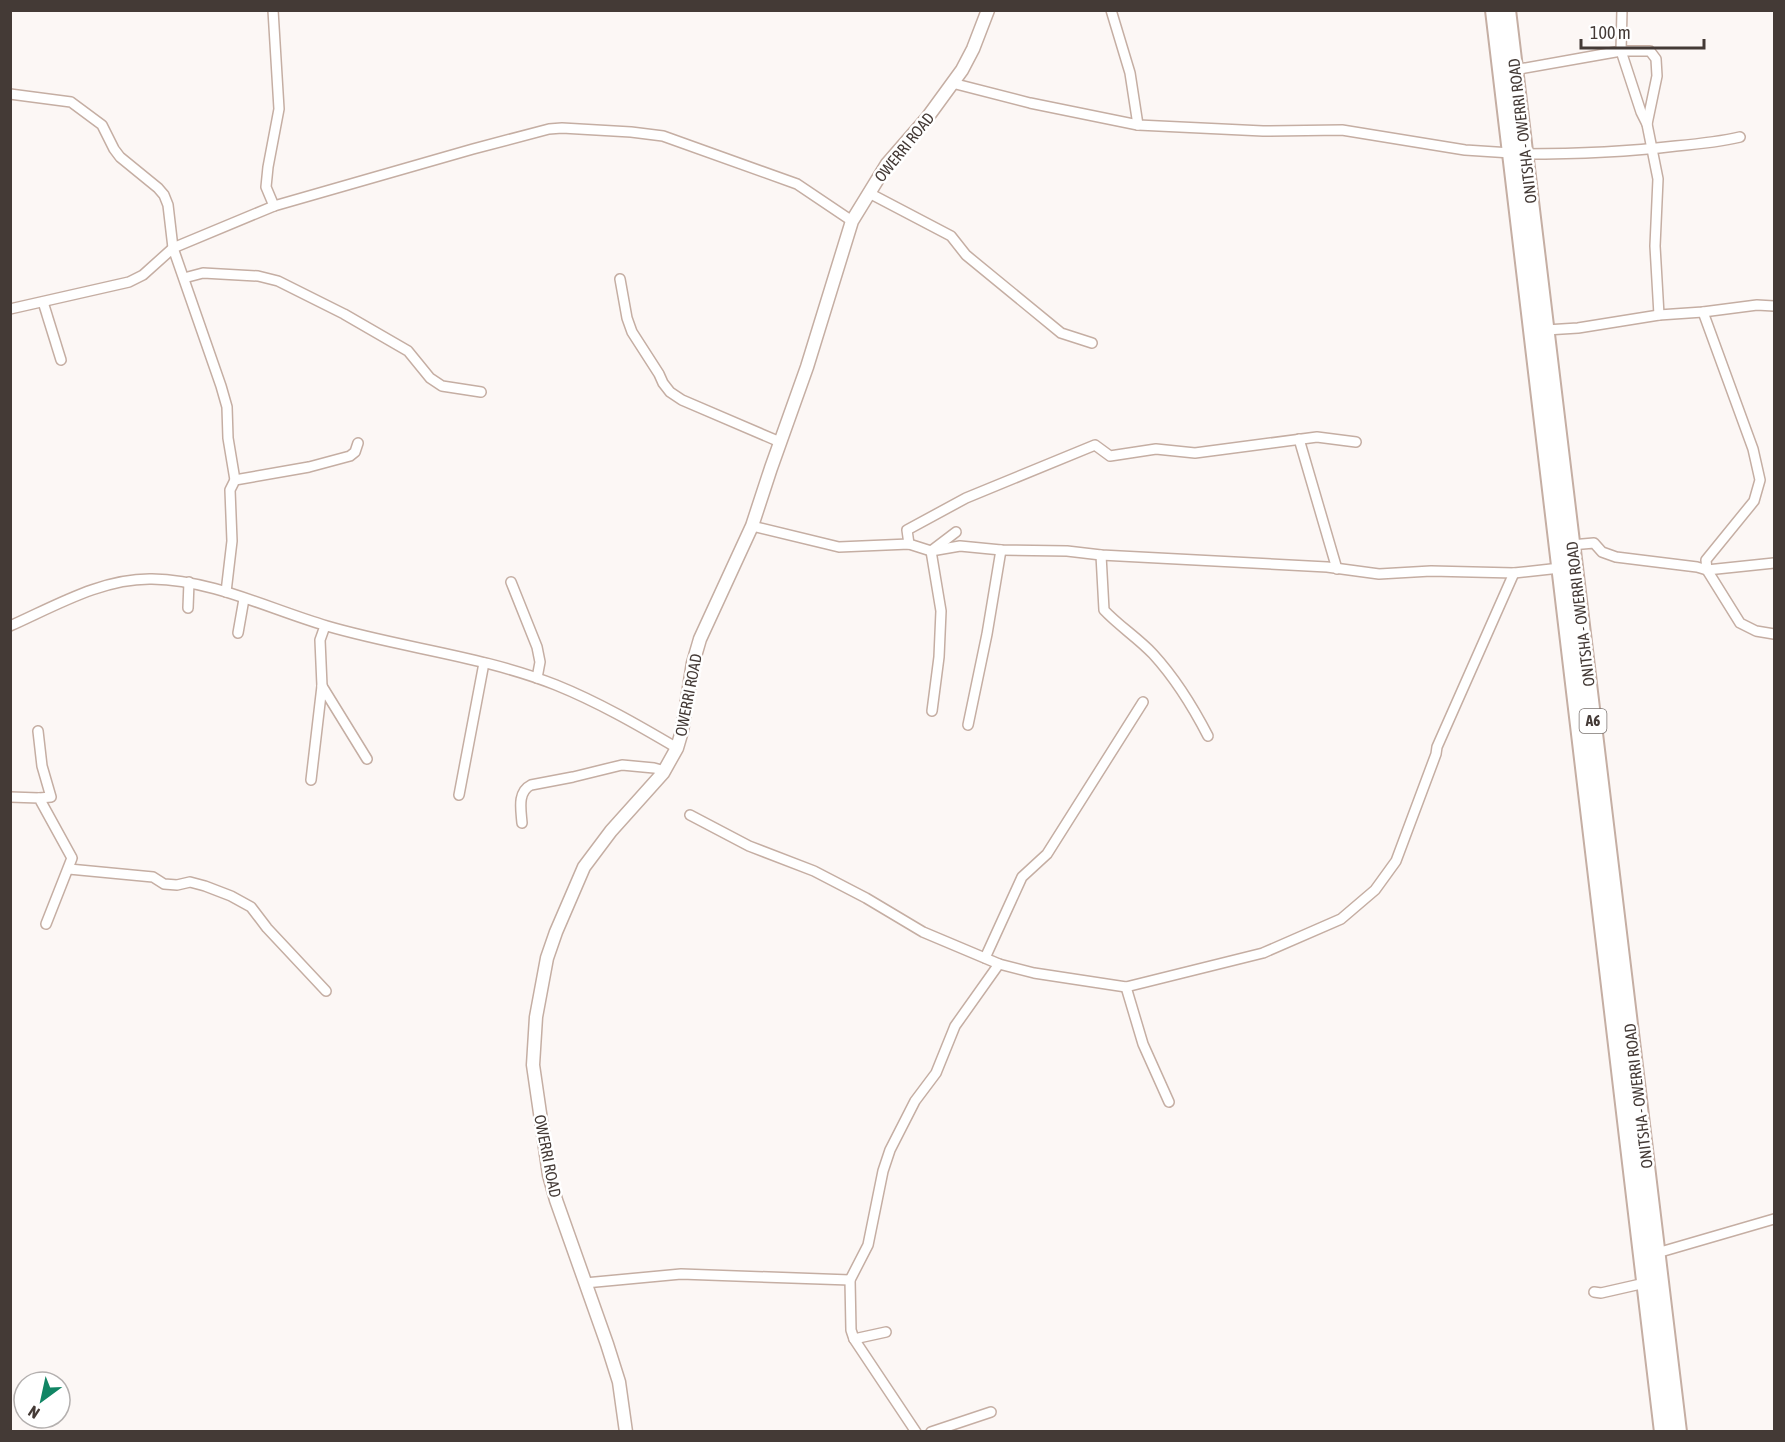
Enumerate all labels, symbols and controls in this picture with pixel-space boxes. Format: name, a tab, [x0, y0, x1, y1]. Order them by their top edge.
scale bar	[1581, 12, 1704, 50]
text: 100 m	[1590, 22, 1631, 43]
street label: ONITSHA - OWERRI ROAD	[1504, 57, 1540, 205]
street label: OWERRI ROAD	[871, 109, 937, 185]
street label: ONITSHA - OWERRI ROAD	[1562, 540, 1598, 688]
street label: OWERRI ROAD	[671, 652, 705, 738]
road number: A6	[1580, 709, 1606, 733]
street label: ONITSHA - OWERRI ROAD	[1620, 1022, 1656, 1170]
street label: OWERRI ROAD	[531, 1113, 565, 1199]
north arrow	[12, 1370, 72, 1430]
text: N	[25, 1402, 43, 1423]

